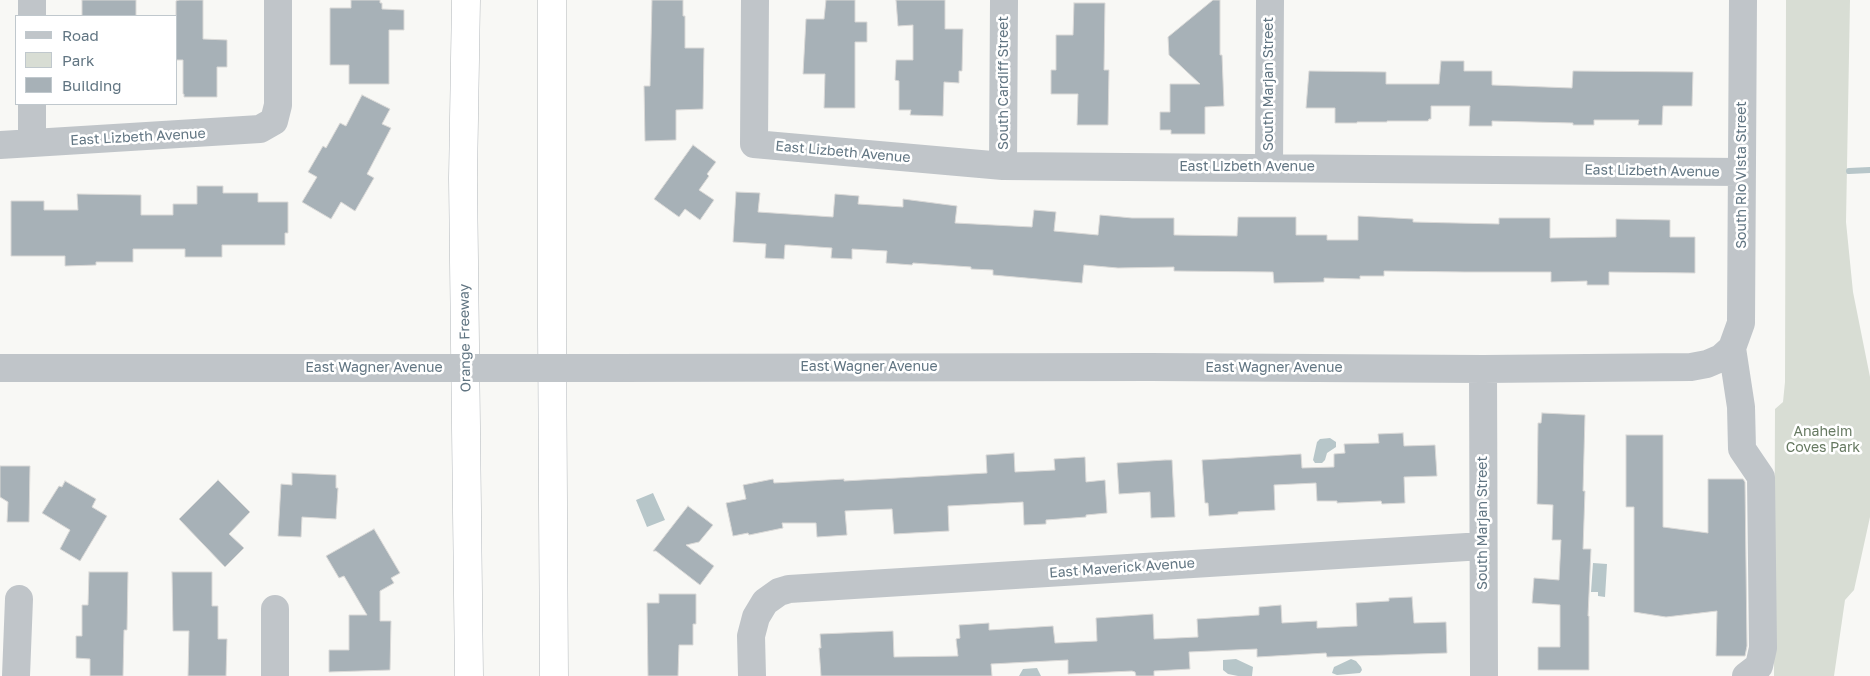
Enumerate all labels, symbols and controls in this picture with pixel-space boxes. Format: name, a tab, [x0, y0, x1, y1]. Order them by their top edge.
legend	[15, 15, 178, 105]
street label: South Cardiff Street	[996, 16, 1012, 150]
street label: South Marjan Street	[1261, 17, 1277, 151]
text: Road	[62, 26, 99, 44]
text: Park	[62, 51, 94, 69]
text: Building	[62, 76, 122, 94]
street label: South Rio Vista Street	[1734, 101, 1750, 249]
street label: East Lizbeth Avenue	[70, 125, 206, 149]
street label: East Lizbeth Avenue	[775, 138, 911, 166]
street label: East Lizbeth Avenue	[1179, 159, 1315, 175]
street label: East Lizbeth Avenue	[1584, 161, 1720, 181]
street label: Orange Freeway	[456, 284, 474, 392]
street label: East Wagner Avenue	[800, 359, 938, 375]
street label: East Wagner Avenue	[305, 360, 443, 376]
street label: East Wagner Avenue	[1205, 360, 1343, 376]
park label: Anaheim Coves Park	[1786, 424, 1860, 457]
street label: South Marjan Street	[1475, 456, 1491, 590]
street label: East Maverick Avenue	[1049, 555, 1195, 581]

